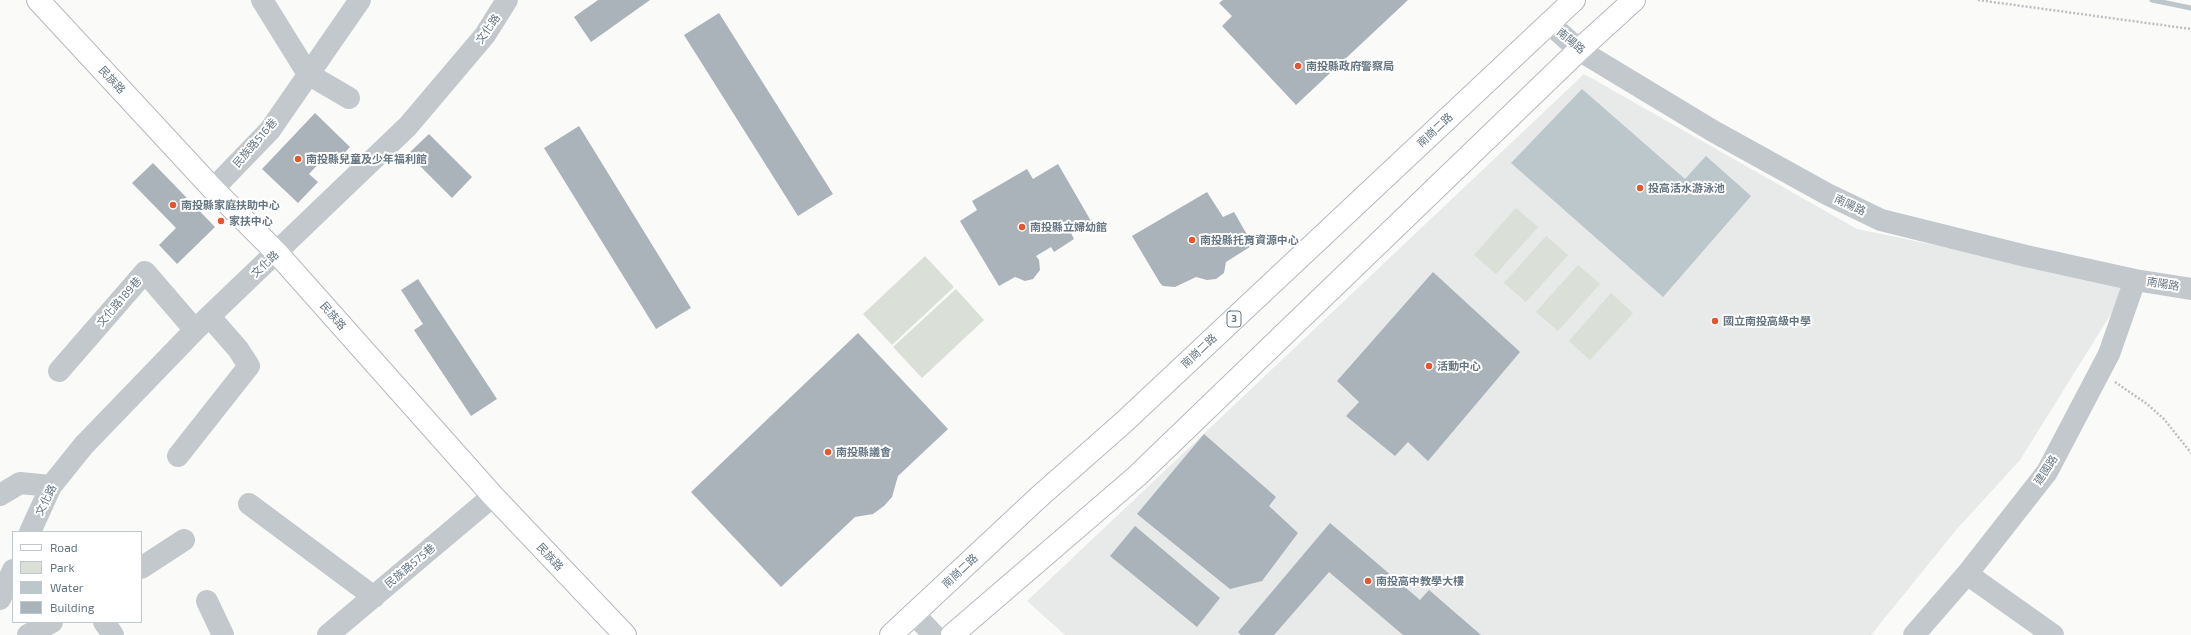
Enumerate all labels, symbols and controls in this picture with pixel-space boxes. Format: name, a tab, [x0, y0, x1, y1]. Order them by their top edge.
street label: 文化路	[473, 12, 503, 46]
street label: 南陽路	[1554, 25, 1588, 57]
place label: 南投縣政府警察局	[1306, 59, 1394, 73]
marker: 南投縣政府警察局	[1293, 61, 1303, 71]
street label: 民族路	[96, 63, 128, 97]
street label: 南崗二路	[1414, 110, 1456, 150]
street label: 民族路516巷	[230, 116, 280, 170]
place label: 南投縣兒童及少年福利館	[306, 152, 427, 166]
marker: 南投縣兒童及少年福利館	[293, 154, 303, 164]
place label: 投高活水游泳池	[1648, 181, 1725, 195]
marker: 投高活水游泳池	[1635, 183, 1645, 193]
street label: 南陽路	[1832, 192, 1868, 218]
place label: 南投縣家庭扶助中心	[181, 198, 280, 212]
marker: 南投縣家庭扶助中心	[168, 200, 178, 210]
place label: 家扶中心	[229, 214, 273, 228]
marker: 家扶中心	[216, 216, 226, 226]
place label: 南投縣立婦幼館	[1030, 220, 1107, 234]
marker: 南投縣立婦幼館	[1017, 222, 1027, 232]
place label: 南投縣托育資源中心	[1200, 233, 1299, 247]
marker: 南投縣托育資源中心	[1187, 235, 1197, 245]
street label: 文化路	[248, 248, 282, 280]
street label: 文化路189巷	[94, 275, 144, 329]
street label: 南陽路	[2146, 275, 2180, 293]
street label: 民族路	[317, 299, 349, 333]
road number: 3	[1227, 311, 1241, 327]
place label: 國立南投高級中學	[1723, 314, 1811, 328]
marker: 國立南投高級中學	[1710, 316, 1720, 326]
street label: 南崗二路	[1178, 331, 1220, 371]
place label: 活動中心	[1437, 359, 1481, 373]
marker: 活動中心	[1424, 361, 1434, 371]
place label: 南投縣議會	[836, 445, 891, 459]
marker: 南投縣議會	[823, 447, 833, 457]
street label: 建國路	[2031, 453, 2061, 487]
street label: 文化路	[33, 482, 59, 518]
legend	[12, 531, 142, 623]
text: Road	[50, 540, 78, 554]
street label: 民族路	[534, 540, 566, 574]
street label: 民族路575巷	[382, 541, 438, 591]
street label: 南崗二路	[939, 551, 981, 591]
text: Park	[50, 560, 75, 574]
place label: 南投高中教學大樓	[1376, 574, 1464, 588]
marker: 南投高中教學大樓	[1363, 576, 1373, 586]
text: Water	[50, 580, 84, 594]
text: Building	[50, 600, 94, 614]

